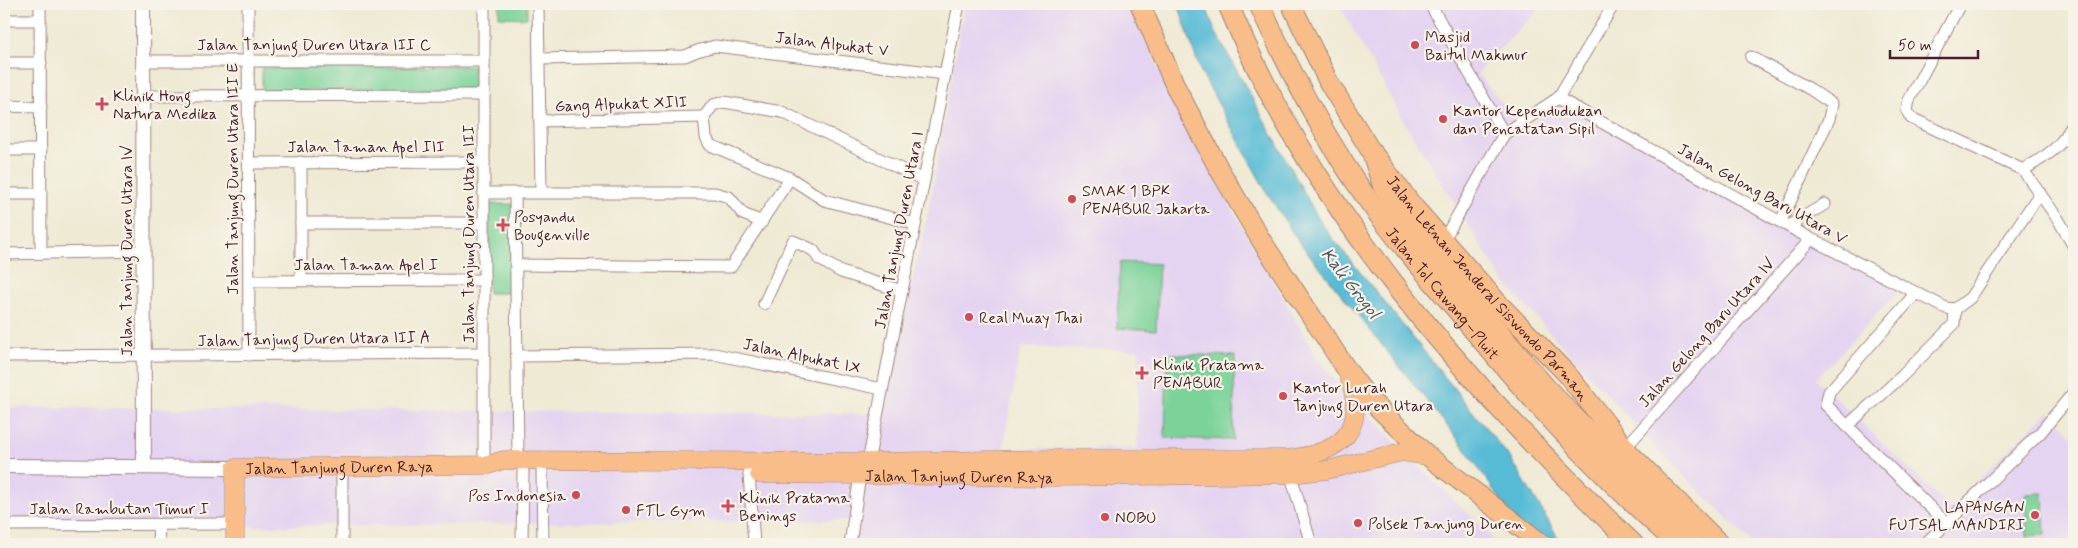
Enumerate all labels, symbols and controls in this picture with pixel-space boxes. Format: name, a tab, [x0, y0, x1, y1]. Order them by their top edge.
street label: Jalan Alpukat V	[774, 27, 890, 62]
place label: Masjid Baitul Makmur	[1425, 27, 1528, 66]
scale bar	[1890, 28, 1978, 60]
street label: Jalan Tanjung Duren Utara III C	[197, 35, 431, 57]
text: 50 m	[1898, 36, 1932, 56]
marker: Masjid Baitul Makmur	[1409, 39, 1421, 51]
street label: Jalan Tanjung Duren Utara III E	[223, 63, 245, 295]
place label: Klinik Hong Natura Medika	[113, 86, 217, 125]
street label: Gang Alpukat XIII	[555, 92, 688, 118]
marker: Klinik Hong Natura Medika	[95, 97, 109, 111]
place label: Kantor Kependudukan dan Pencatatan Sipil	[1453, 101, 1603, 140]
marker: Kantor Kependudukan dan Pencatatan Sipil	[1437, 113, 1449, 125]
street label: Jalan Tanjung Duren Utara III	[459, 125, 481, 343]
street label: Jalan Tanjung Duren Utara I	[870, 130, 930, 331]
street label: Jalan Taman Apel III	[287, 137, 445, 159]
street label: Jalan Gelong Baru Utara V	[1674, 139, 1851, 250]
street label: Jalan Tanjung Duren Utara IV	[117, 145, 139, 357]
street label: Jalan Letnan Jenderal Siswondo Parman	[1381, 171, 1594, 406]
place label: SMAK 1 BPK PENABUR Jakarta	[1082, 181, 1210, 220]
marker: SMAK 1 BPK PENABUR Jakarta	[1066, 193, 1078, 205]
place label: Posyandu Bougenville	[514, 207, 590, 247]
marker: Posyandu Bougenville	[496, 218, 510, 232]
street label: Jalan Tol Cawang–Pluit	[1380, 223, 1504, 365]
water label: Kali Grogol	[1315, 243, 1386, 325]
street label: Jalan Gelong Baru Utara IV	[1634, 254, 1780, 412]
street label: Jalan Taman Apel I	[294, 255, 438, 277]
place label: Real Muay Thai	[979, 308, 1083, 329]
marker: Real Muay Thai	[963, 311, 975, 323]
street label: Jalan Tanjung Duren Utara III A	[197, 327, 431, 353]
street label: Jalan Alpukat IX	[741, 334, 862, 379]
place label: Klinik Pratama PENABUR	[1153, 355, 1264, 394]
marker: Klinik Pratama PENABUR	[1135, 366, 1149, 380]
place label: Kantor Lurah Tanjung Duren Utara	[1293, 378, 1434, 418]
marker: Kantor Lurah Tanjung Duren Utara	[1277, 390, 1289, 402]
street label: Jalan Tanjung Duren Raya	[245, 457, 434, 480]
street label: Jalan Tanjung Duren Raya	[864, 466, 1053, 489]
place label: Pos Indonesia	[468, 486, 566, 507]
place label: Klinik Pratama Benings	[739, 488, 850, 527]
marker: Pos Indonesia	[570, 489, 582, 501]
place label: LAPANGAN FUTSAL MANDIRI	[1889, 497, 2025, 536]
street label: Jalan Rambutan Timur I	[29, 499, 209, 520]
marker: Klinik Pratama Benings	[721, 499, 735, 513]
place label: FTL Gym	[636, 501, 706, 522]
marker: FTL Gym	[620, 504, 632, 516]
place label: NOBU	[1115, 508, 1156, 529]
marker: LAPANGAN FUTSAL MANDIRI	[2029, 509, 2041, 521]
marker: NOBU	[1099, 511, 1111, 523]
place label: Polsek Tanjung Duren	[1368, 514, 1525, 536]
marker: Polsek Tanjung Duren	[1352, 517, 1364, 529]

